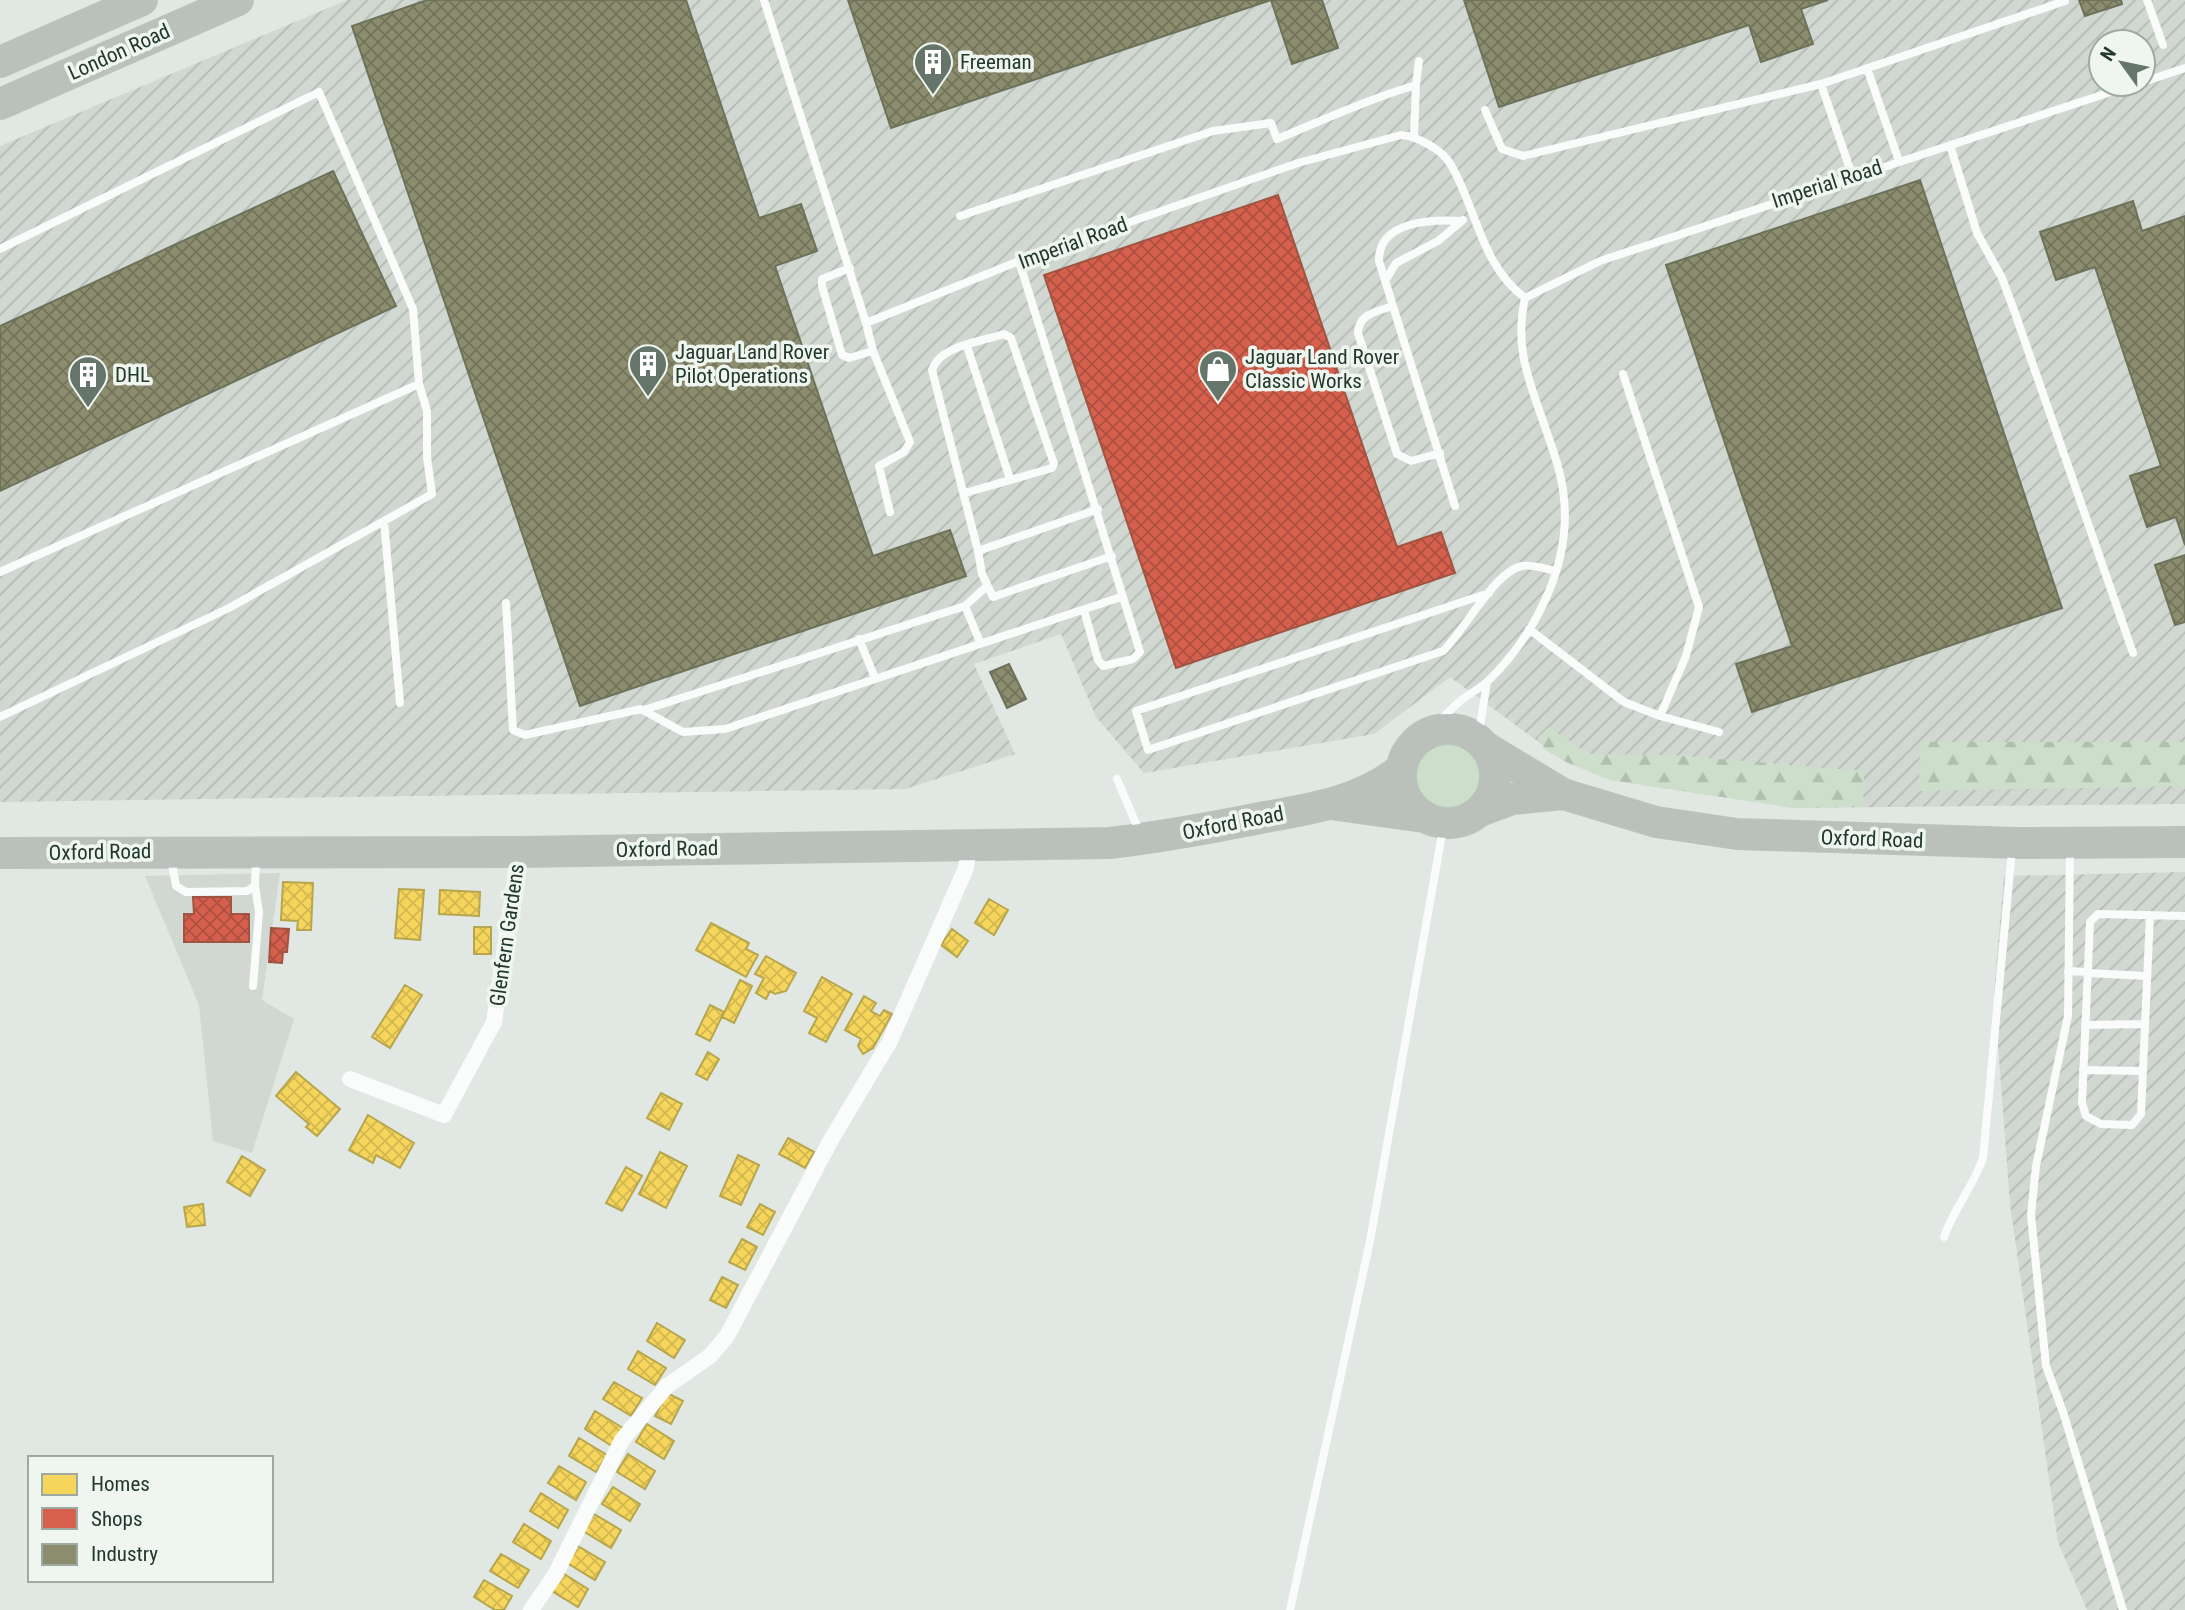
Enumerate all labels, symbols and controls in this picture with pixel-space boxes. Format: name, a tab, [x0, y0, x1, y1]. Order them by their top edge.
street label: London Road	[64, 19, 174, 85]
north arrow	[2087, 28, 2157, 98]
building icon: Freeman	[912, 41, 954, 96]
text: N	[2095, 43, 2121, 65]
place label: Freeman	[960, 50, 1032, 74]
street label: Imperial Road	[1769, 155, 1885, 213]
street label: Imperial Road	[1015, 212, 1131, 274]
place label: Jaguar Land Rover Pilot Operations	[675, 340, 829, 388]
building icon: Jaguar Land Rover Pilot Operations	[627, 343, 669, 398]
place label: Jaguar Land Rover Classic Works	[1245, 345, 1399, 393]
shop icon: Jaguar Land Rover Classic Works	[1197, 348, 1239, 403]
building icon: DHL	[67, 354, 109, 409]
place label: DHL	[115, 363, 150, 387]
street label: Oxford Road	[1180, 801, 1286, 845]
street label: Oxford Road	[1820, 825, 1924, 853]
street label: Oxford Road	[615, 836, 719, 862]
street label: Oxford Road	[48, 839, 152, 865]
street label: Glenfern Gardens	[485, 862, 529, 1008]
legend	[28, 1456, 273, 1582]
text: Homes	[91, 1472, 150, 1496]
text: Shops	[91, 1507, 143, 1531]
text: Industry	[91, 1542, 158, 1566]

